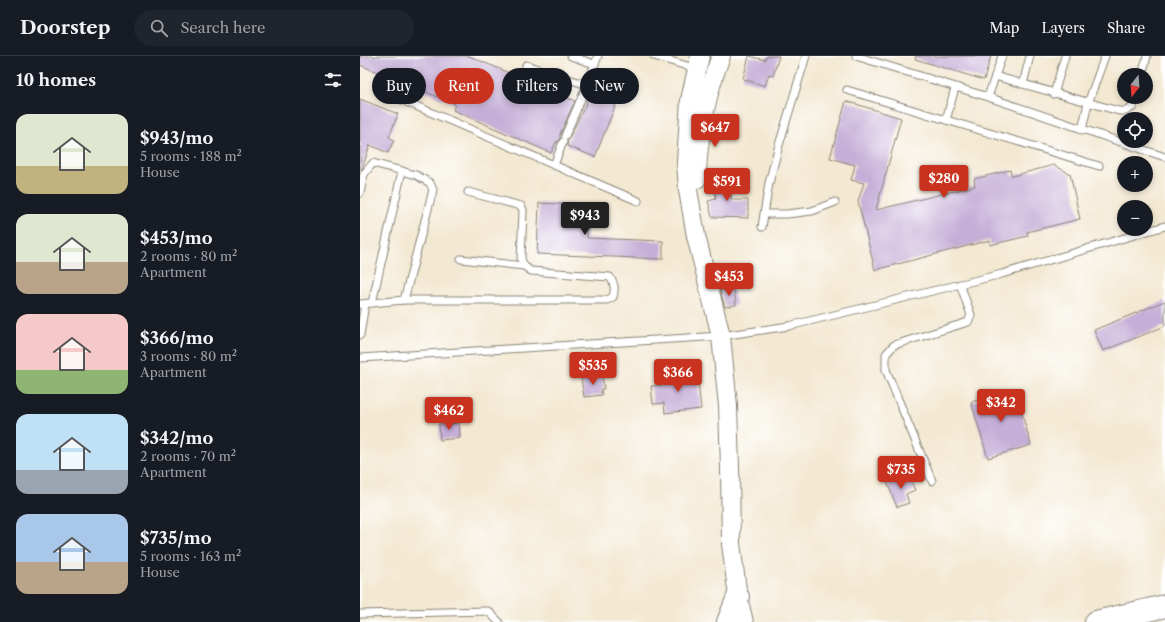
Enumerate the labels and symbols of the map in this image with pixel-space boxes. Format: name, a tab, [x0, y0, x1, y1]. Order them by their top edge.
north arrow	[1117, 68, 1153, 104]
pin: $647	[691, 114, 739, 148]
pin: $280	[920, 165, 968, 199]
pin: $591	[703, 168, 751, 202]
pin: $943	[561, 202, 609, 236]
pin: $453	[705, 263, 753, 297]
pin: $535	[569, 352, 617, 386]
pin: $366	[654, 359, 702, 393]
pin: $342	[977, 389, 1025, 423]
pin: $462	[425, 397, 473, 431]
pin: $735	[877, 456, 925, 490]

